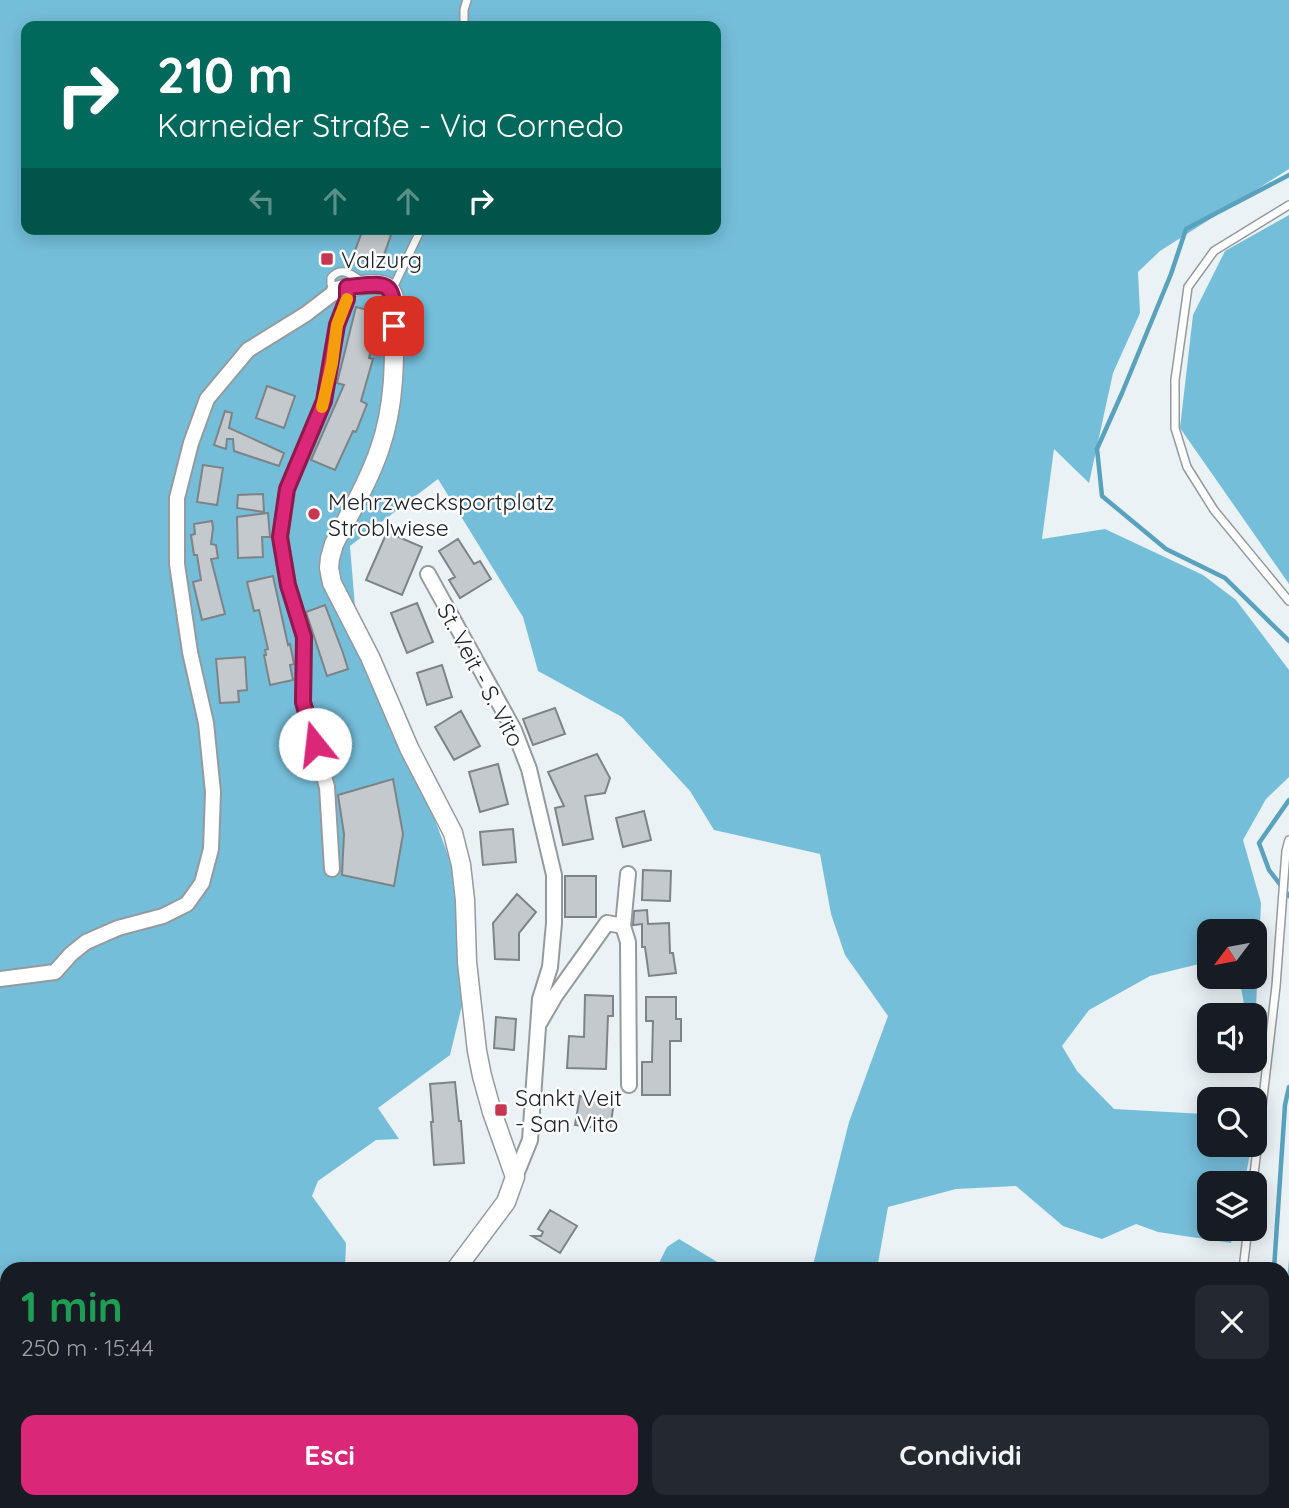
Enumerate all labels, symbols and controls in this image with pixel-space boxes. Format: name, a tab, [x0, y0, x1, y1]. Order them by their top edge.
text: 210 m	[157, 44, 293, 105]
icon: right	[42, 49, 133, 140]
text: Karneider Straße - Via Cornedo	[157, 105, 624, 145]
icon: left	[243, 182, 281, 220]
icon: ahead	[316, 182, 354, 220]
icon: ahead	[389, 182, 427, 220]
icon: right	[462, 182, 500, 220]
place label: Valzurg	[341, 245, 422, 274]
marker: Valzurg	[319, 251, 335, 267]
pin	[364, 296, 424, 356]
icon: arrive	[375, 307, 413, 345]
place label: Mehrzwecksportplatz Stroblwiese	[328, 487, 555, 542]
marker: Mehrzwecksportplatz Stroblwiese	[306, 506, 322, 522]
street label: St. Veit - S. Vito	[431, 598, 531, 752]
position arrow	[278, 707, 352, 781]
north arrow	[1197, 919, 1267, 989]
map controls	[1197, 919, 1267, 1241]
button: sound	[1197, 1003, 1267, 1073]
place label: Sankt Veit - San Vito	[515, 1083, 622, 1138]
button: search	[1197, 1087, 1267, 1157]
marker: Sankt Veit - San Vito	[493, 1102, 509, 1118]
button: layers	[1197, 1171, 1267, 1241]
text: 1 min	[21, 1280, 123, 1333]
button: close	[1195, 1285, 1269, 1359]
text: 250 m · 15:44	[21, 1333, 154, 1362]
button: Esci	[21, 1415, 638, 1495]
button: Condividi	[652, 1415, 1269, 1495]

